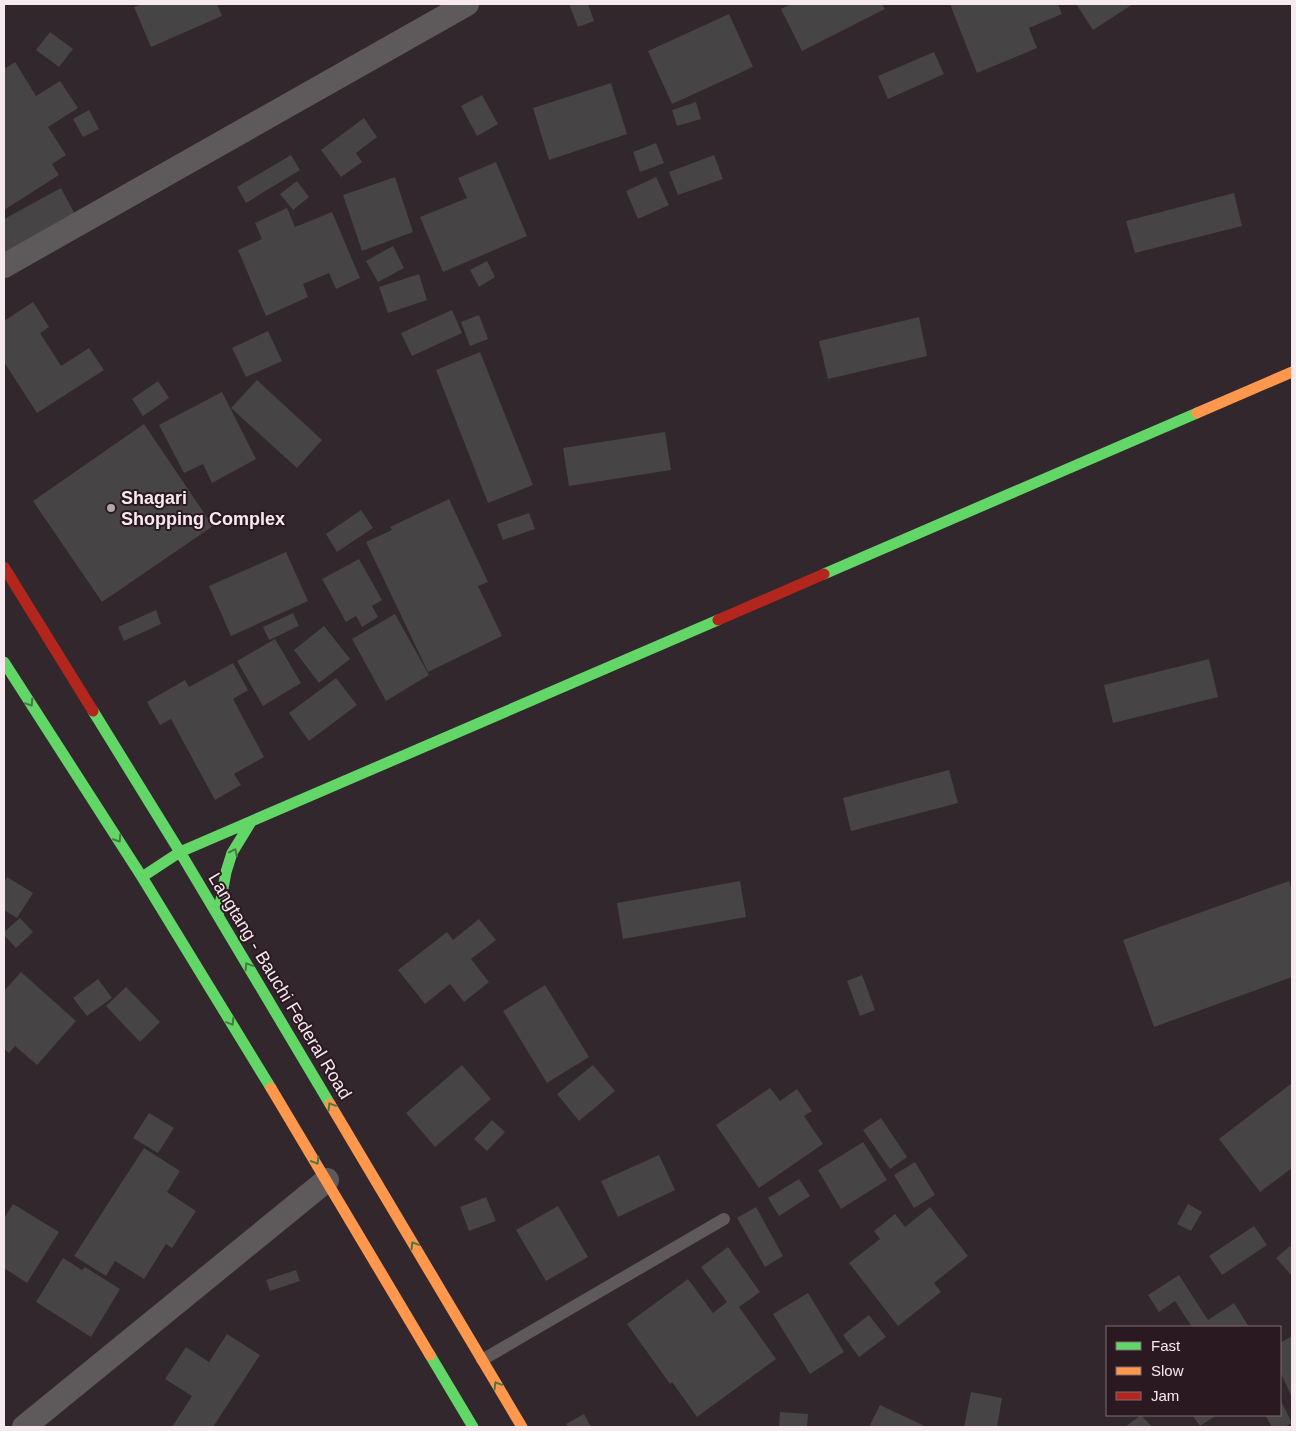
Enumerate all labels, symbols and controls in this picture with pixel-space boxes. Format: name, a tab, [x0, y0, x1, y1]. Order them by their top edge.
place label: Shagari Shopping Complex	[121, 488, 285, 529]
marker: Shagari Shopping Complex	[105, 502, 117, 514]
one-way arrow	[24, 697, 33, 706]
one-way arrow	[112, 834, 121, 843]
one-way arrow	[227, 848, 238, 857]
street label: Langtang - Bauchi Federal Road	[204, 869, 356, 1103]
one-way arrow	[244, 963, 254, 972]
one-way arrow	[225, 1017, 234, 1026]
one-way arrow	[328, 1102, 338, 1111]
one-way arrow	[309, 1155, 319, 1164]
one-way arrow	[411, 1242, 421, 1251]
legend	[1106, 1326, 1281, 1416]
text: Fast	[1151, 1337, 1181, 1354]
text: Slow	[1151, 1362, 1184, 1379]
one-way arrow	[494, 1382, 504, 1391]
text: Jam	[1151, 1387, 1179, 1404]

